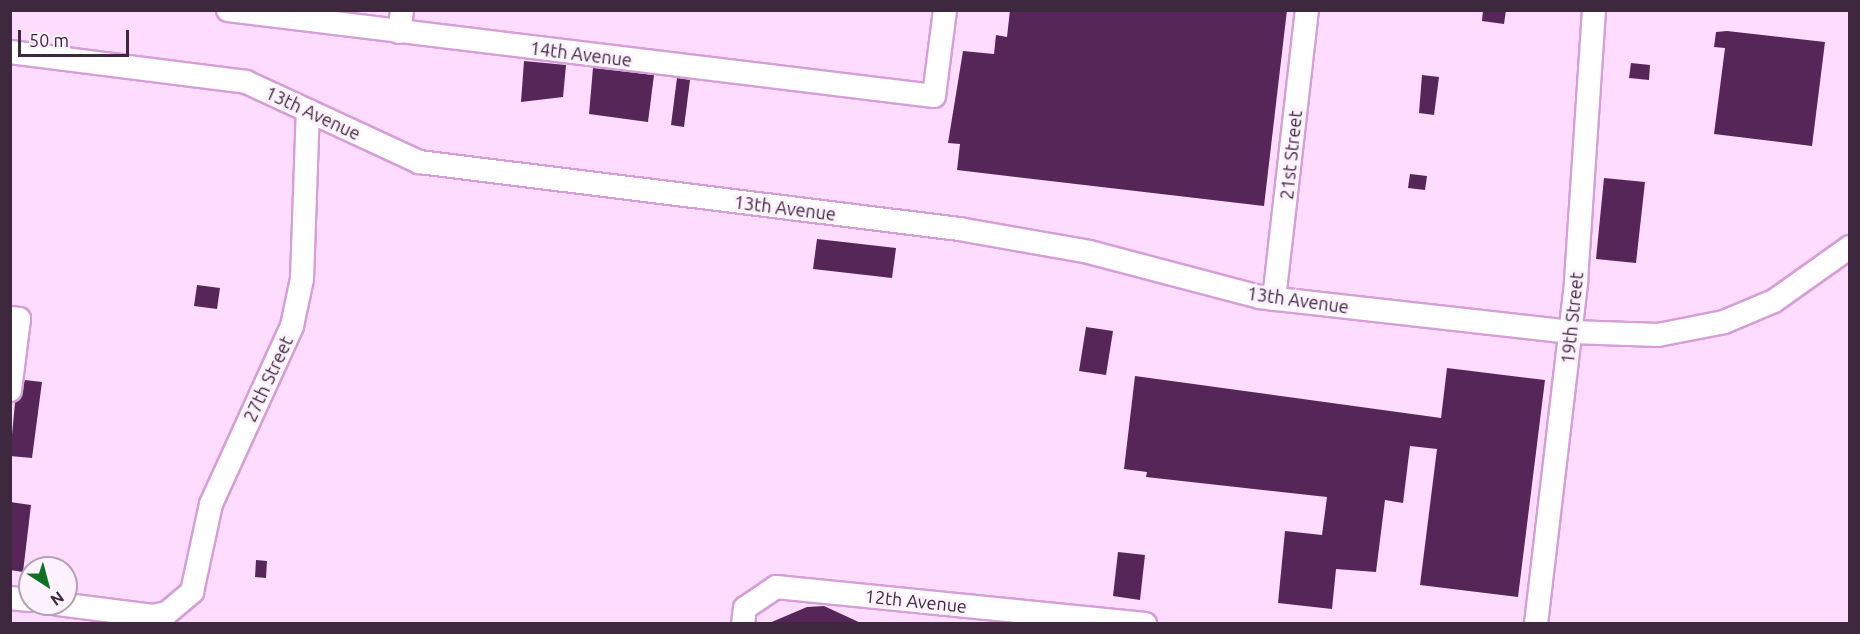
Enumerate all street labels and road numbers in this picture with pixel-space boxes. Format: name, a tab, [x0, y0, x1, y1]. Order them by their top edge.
street label: 14th Avenue	[529, 37, 633, 71]
street label: 13th Avenue	[262, 82, 364, 144]
street label: 21st Street	[1276, 109, 1306, 201]
street label: 13th Avenue	[733, 191, 837, 225]
street label: 19th Street	[1556, 271, 1588, 365]
street label: 13th Avenue	[1246, 282, 1350, 318]
street label: 27th Street	[239, 333, 297, 425]
street label: 12th Avenue	[864, 585, 968, 617]

